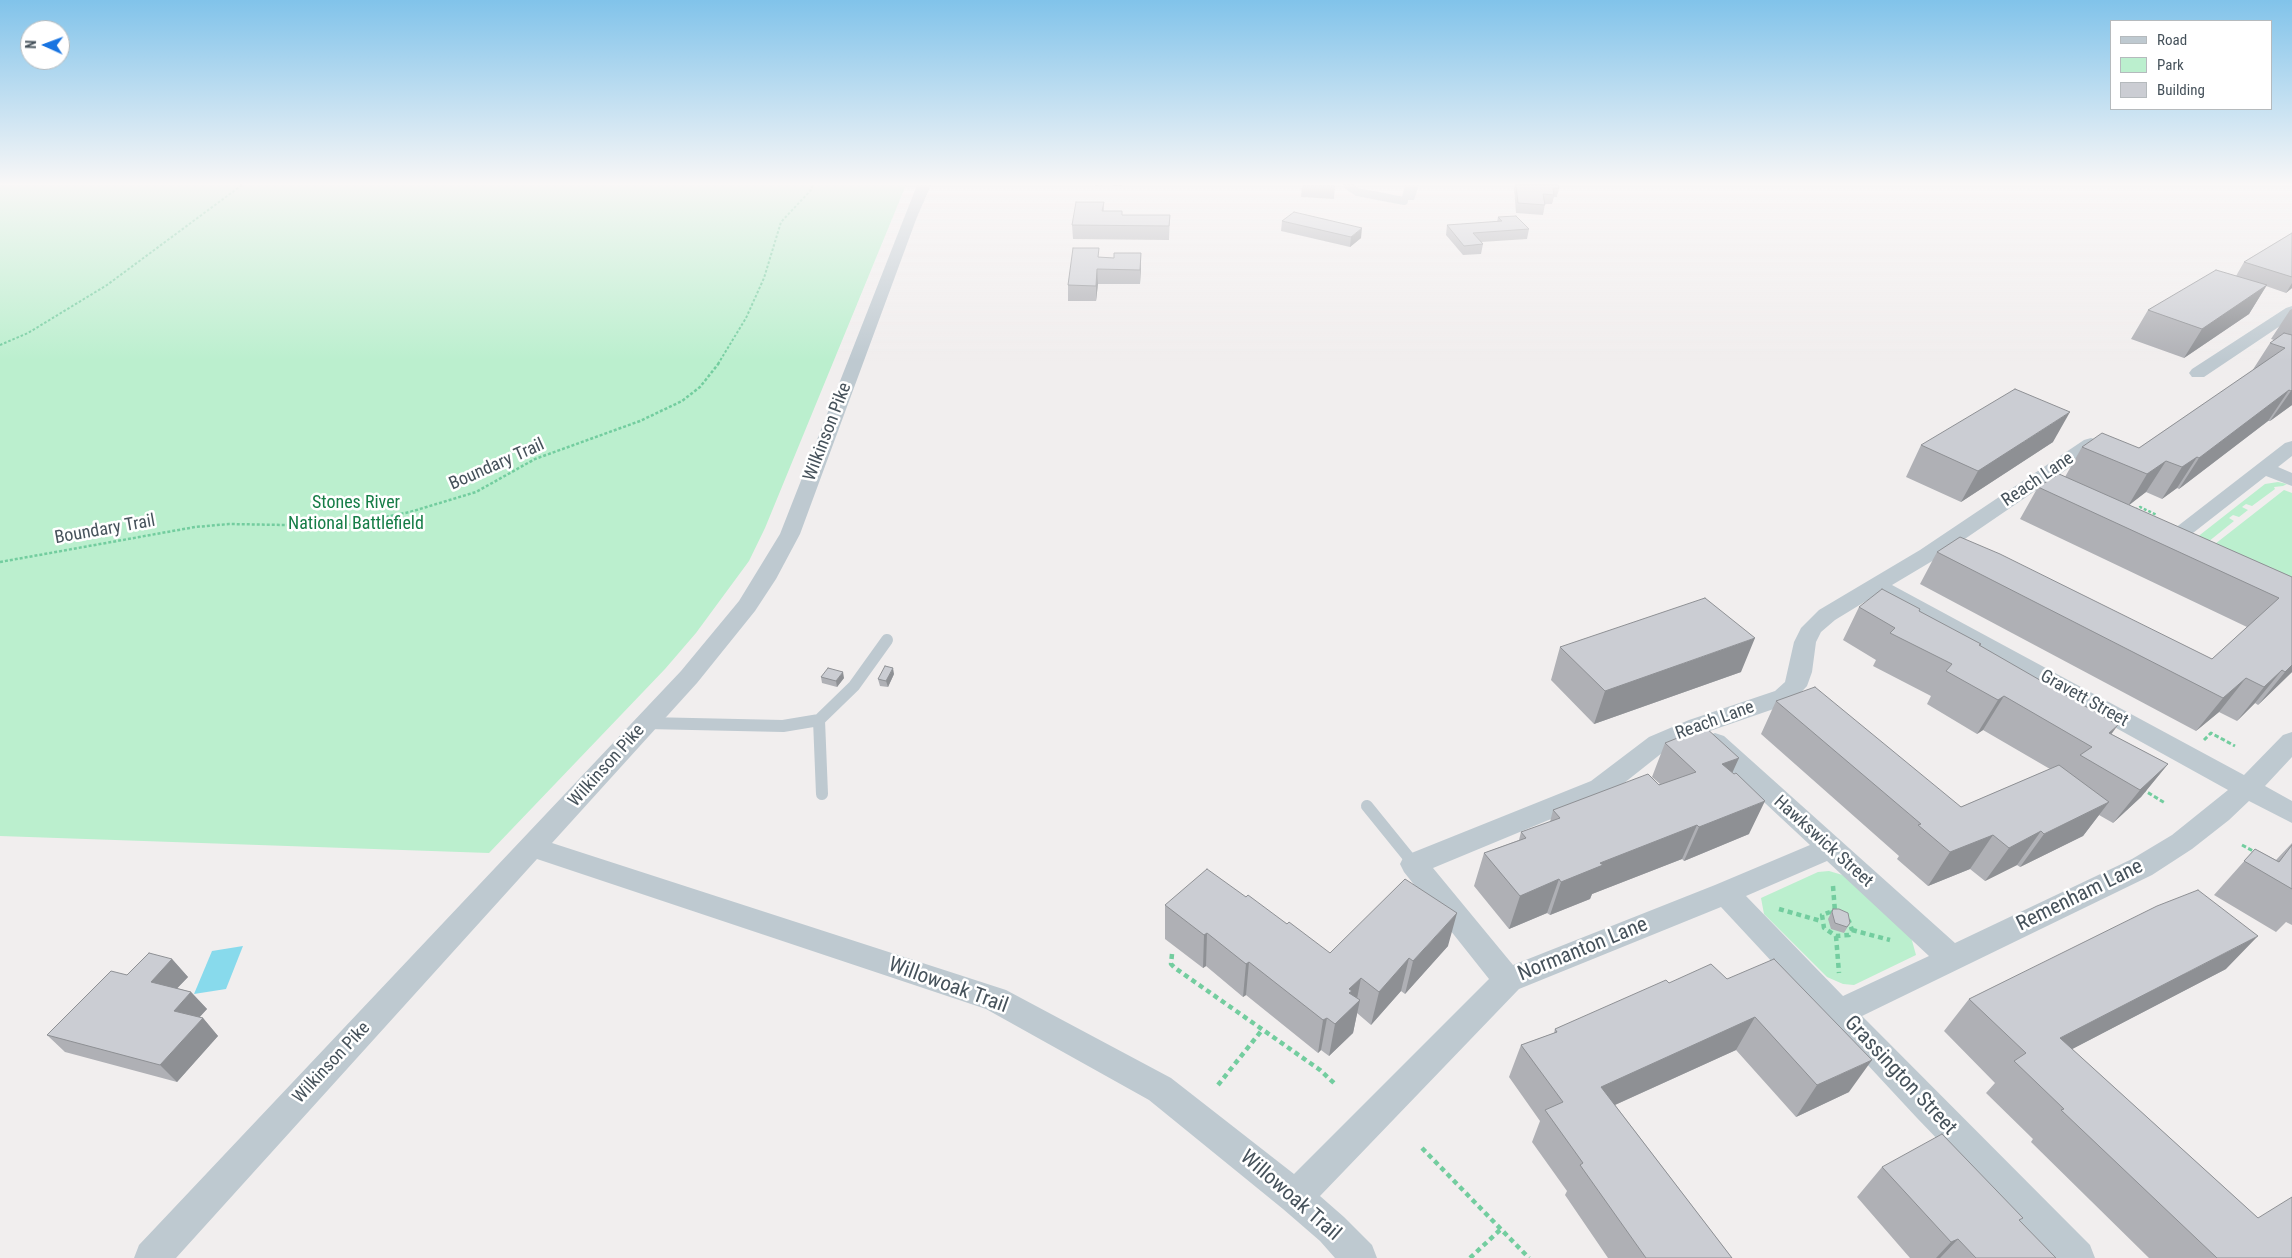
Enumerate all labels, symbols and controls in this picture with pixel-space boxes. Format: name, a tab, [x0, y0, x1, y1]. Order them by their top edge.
north arrow	[20, 20, 70, 70]
legend	[2110, 20, 2272, 110]
text: Road	[2157, 31, 2187, 49]
text: N	[23, 40, 39, 49]
text: Park	[2157, 56, 2184, 74]
text: Building	[2157, 81, 2205, 99]
street label: Wilkinson Pike	[799, 380, 857, 484]
street label: Boundary Trail	[446, 434, 548, 496]
street label: Reach Lane	[1998, 448, 2078, 512]
park label: Stones River National Battlefield	[288, 492, 424, 534]
street label: Boundary Trail	[53, 511, 157, 549]
street label: Gravett Street	[2036, 666, 2132, 732]
street label: Reach Lane	[1673, 697, 1757, 745]
street label: Wilkinson Pike	[564, 720, 650, 812]
street label: Hawkswick Street	[1769, 792, 1877, 892]
street label: Remenham Lane	[2013, 854, 2147, 938]
street label: Normanton Lane	[1514, 913, 1652, 987]
street label: Willowoak Trail	[885, 953, 1011, 1019]
street label: Grassington Street	[1838, 1011, 1962, 1141]
street label: Wilkinson Pike	[289, 1018, 375, 1108]
street label: Willowoak Trail	[1234, 1145, 1346, 1247]

